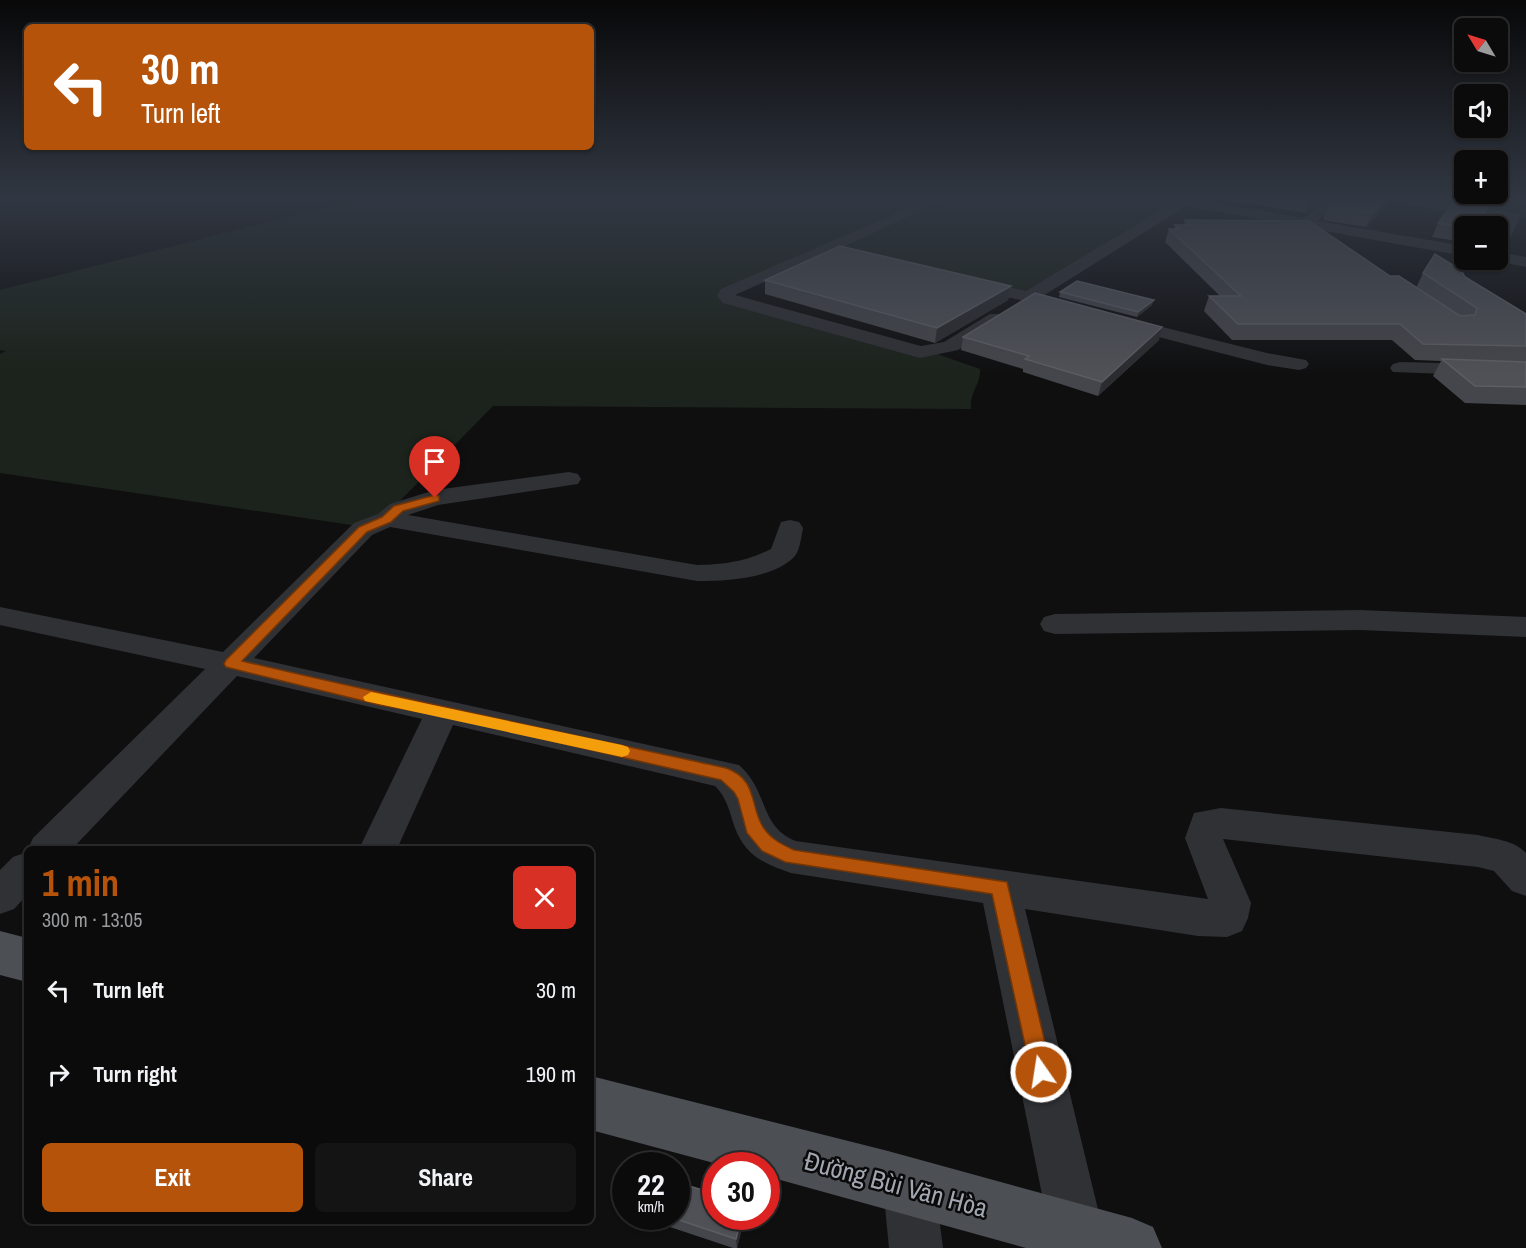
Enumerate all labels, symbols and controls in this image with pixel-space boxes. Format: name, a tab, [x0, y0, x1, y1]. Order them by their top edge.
north arrow	[1454, 18, 1508, 72]
map controls	[1454, 18, 1508, 270]
text: 30 m	[141, 41, 220, 97]
icon: left	[42, 48, 120, 126]
button: sound	[1454, 84, 1508, 138]
text: Turn left	[141, 95, 220, 131]
button: +	[1454, 150, 1508, 204]
button: −	[1454, 216, 1508, 270]
pin	[409, 436, 460, 498]
icon: arrive	[418, 445, 451, 478]
text: 1 min	[42, 859, 119, 907]
button: close	[513, 866, 576, 929]
text: 300 m · 13:05	[42, 906, 142, 933]
icon: left	[42, 974, 75, 1007]
text: Turn left	[93, 975, 164, 1005]
text: 30 m	[536, 975, 576, 1005]
position arrow	[1009, 1040, 1073, 1104]
icon: right	[42, 1058, 75, 1091]
text: Turn right	[93, 1059, 177, 1089]
text: 190 m	[526, 1059, 576, 1089]
button: Exit	[42, 1143, 303, 1212]
button: Share	[315, 1143, 576, 1212]
street label: Đường Bùi Văn Hòa	[801, 1143, 992, 1225]
speed limit sign: 30	[702, 1152, 780, 1230]
text: 22	[637, 1164, 665, 1204]
text: km/h	[638, 1196, 664, 1217]

